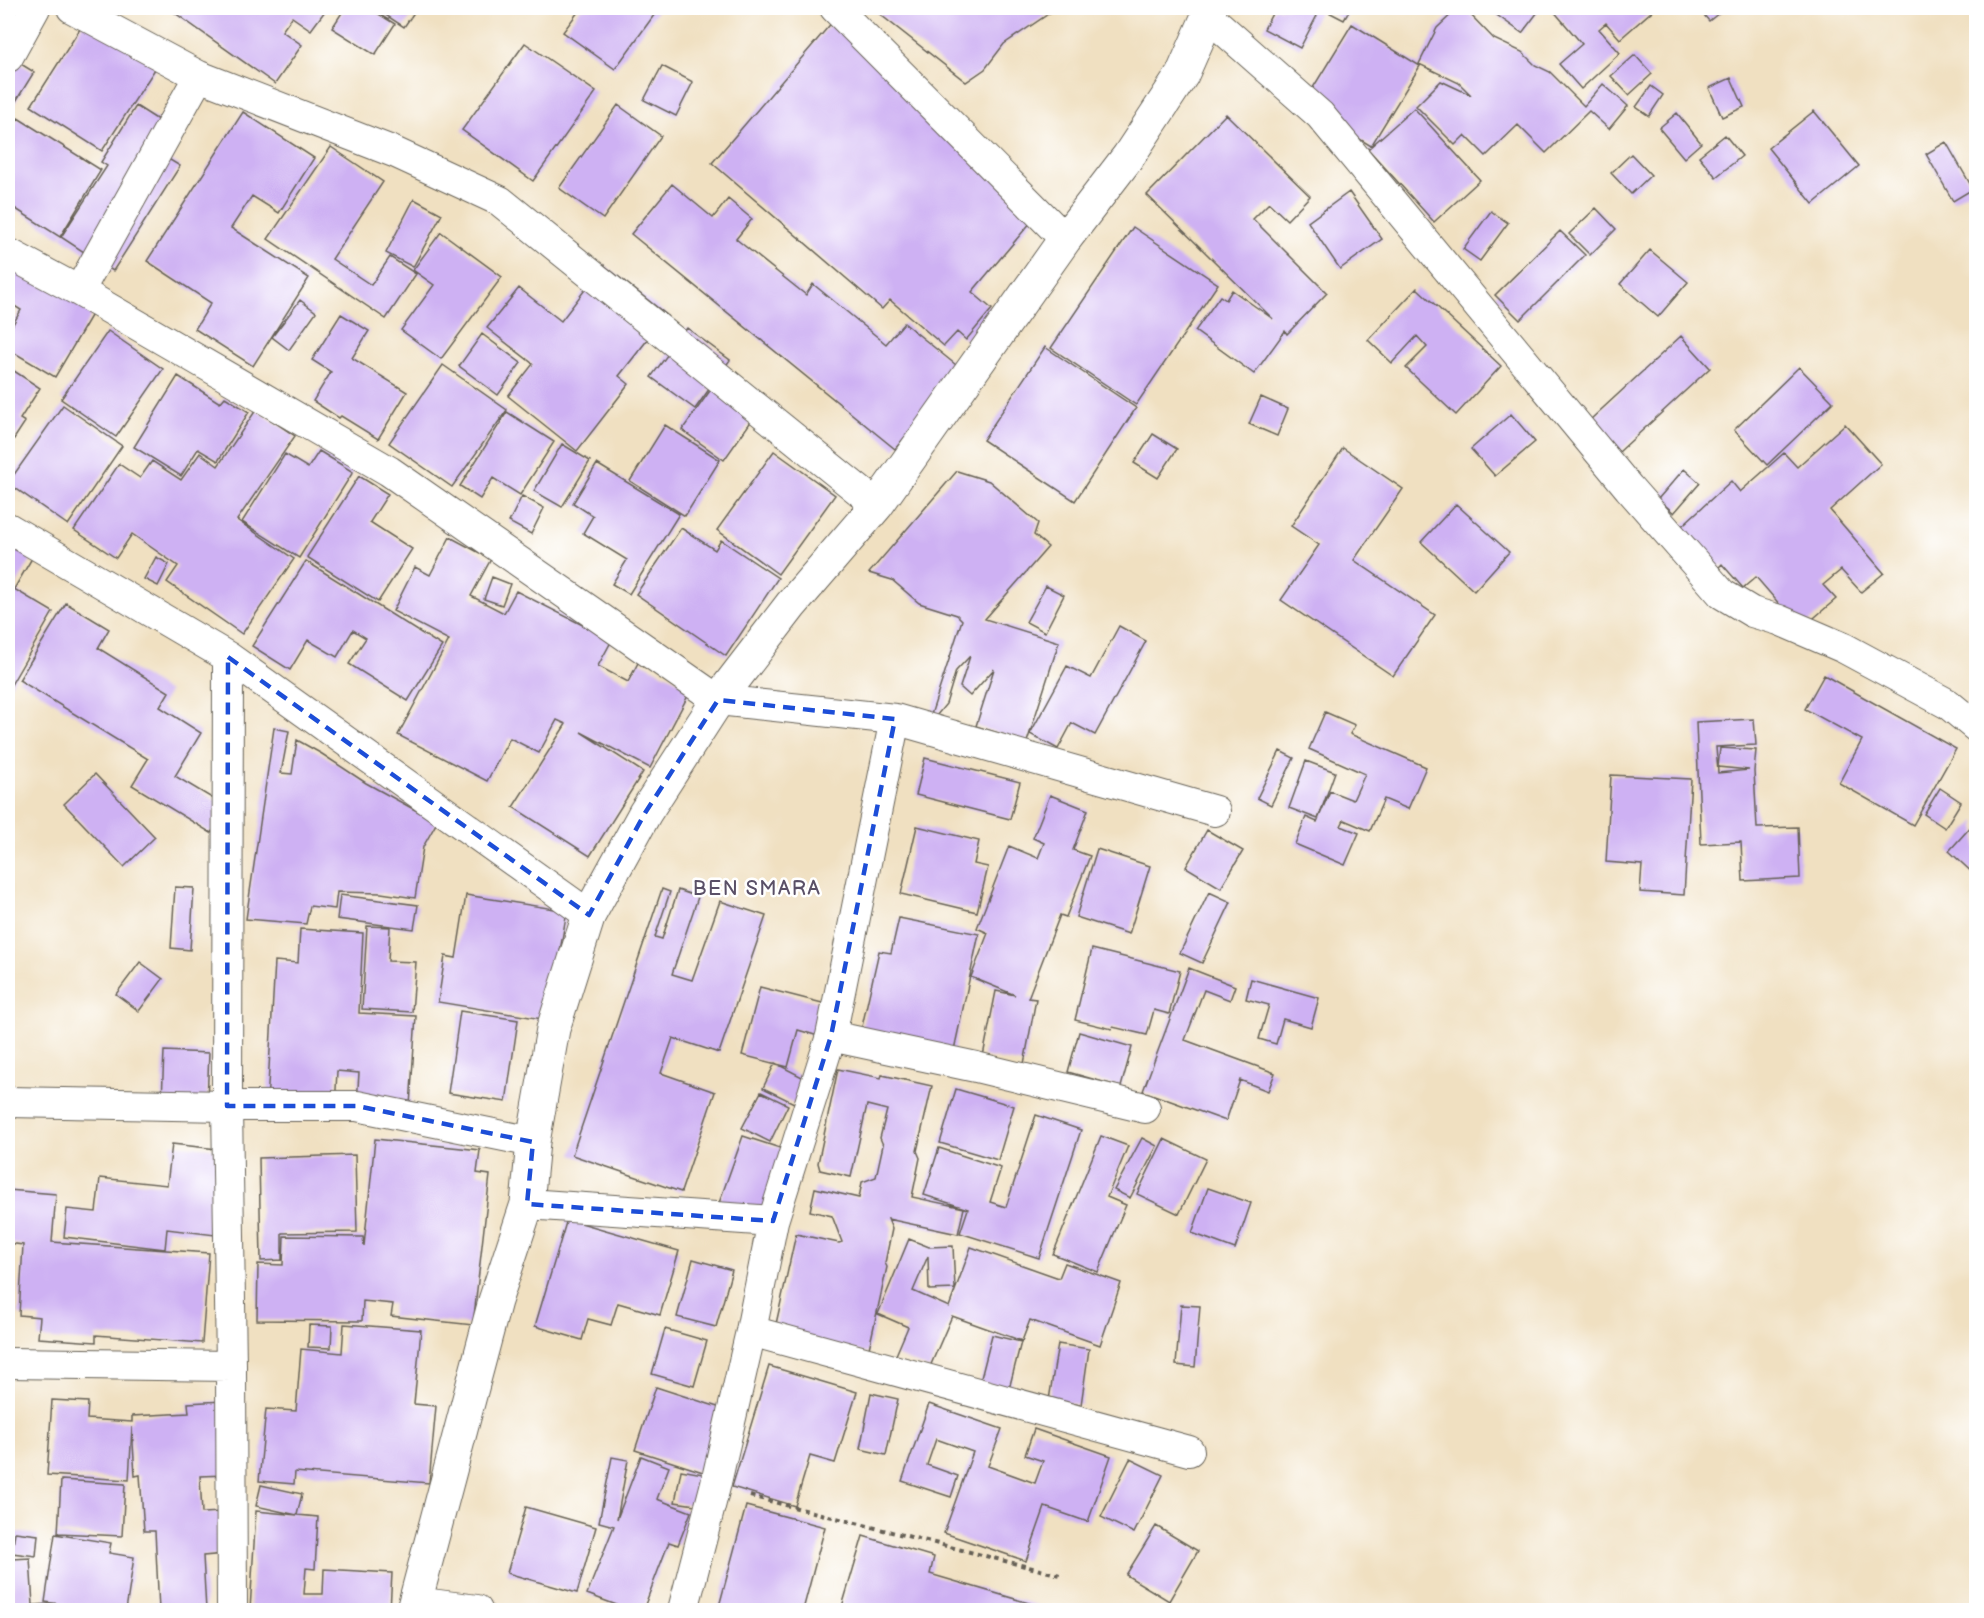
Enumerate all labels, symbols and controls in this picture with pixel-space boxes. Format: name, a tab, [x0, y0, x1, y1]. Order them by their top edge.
district label: BEN SMARA	[693, 877, 821, 901]

